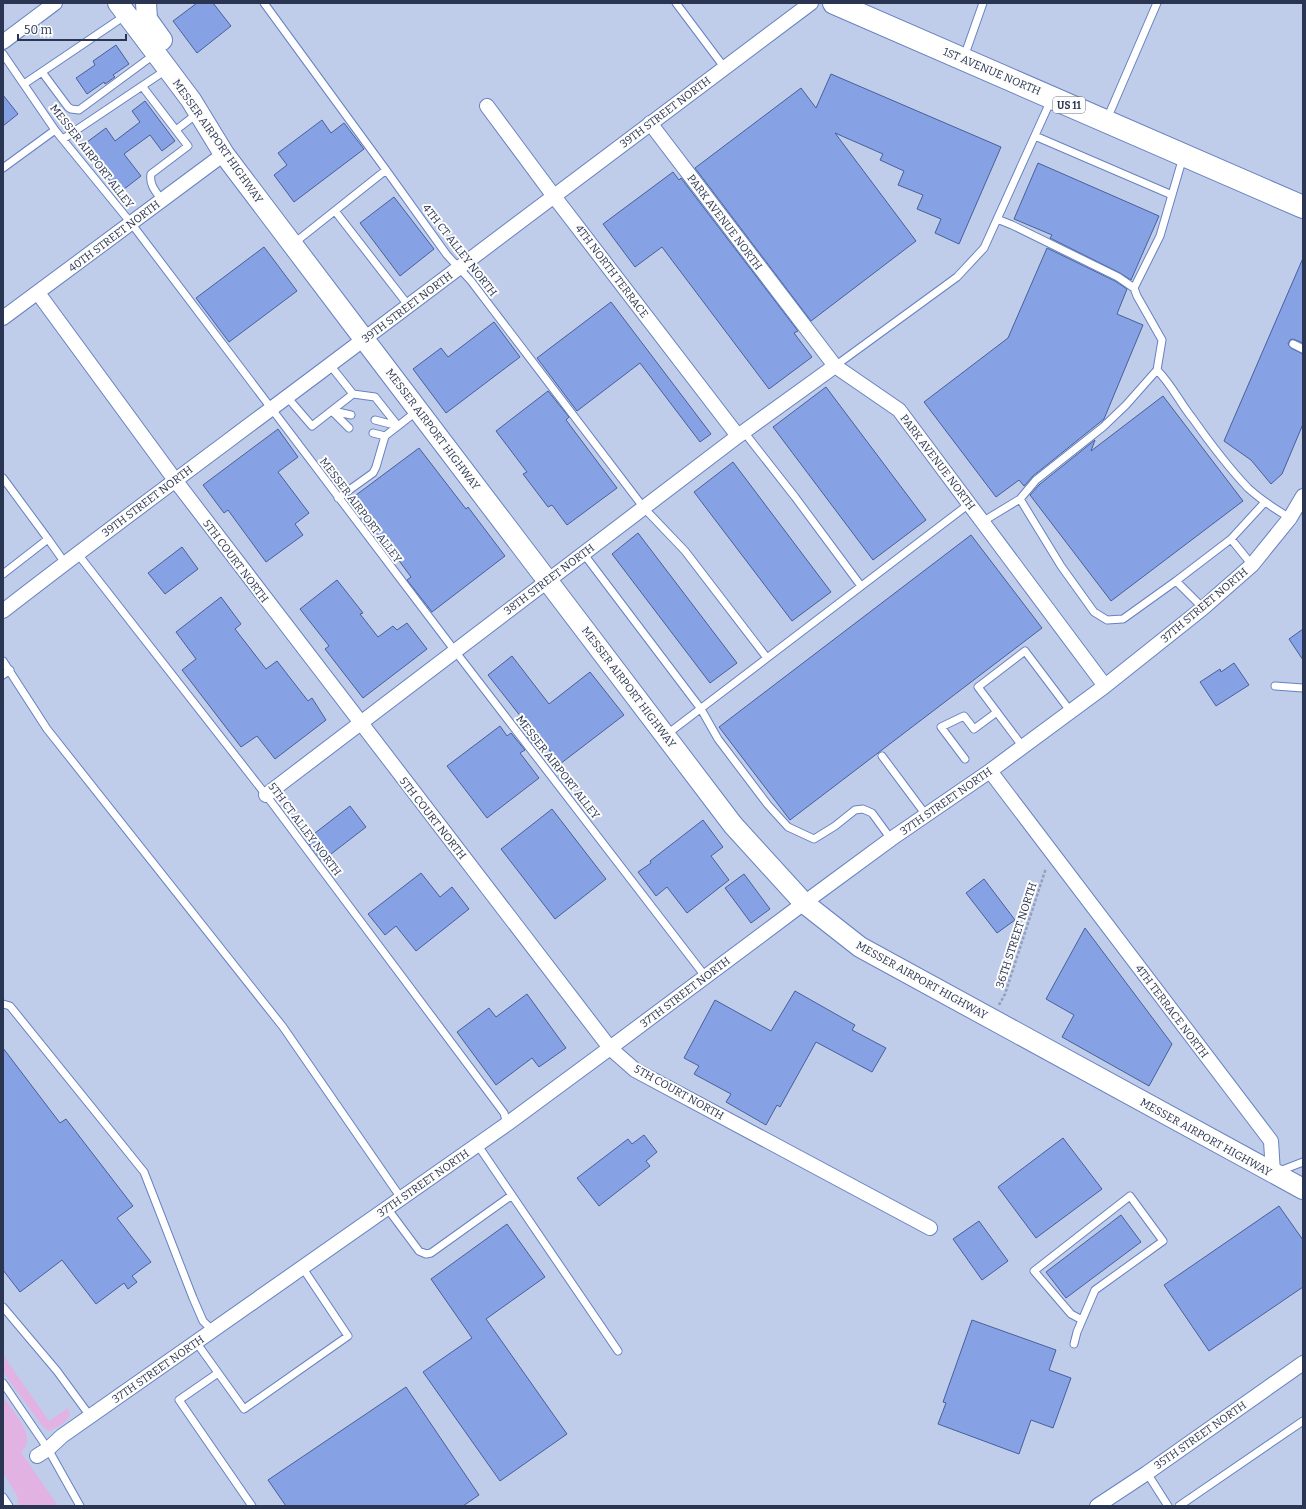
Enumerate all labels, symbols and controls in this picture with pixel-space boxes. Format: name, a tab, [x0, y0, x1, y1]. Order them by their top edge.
scale bar	[18, 16, 126, 42]
text: 50 m	[24, 23, 53, 37]
street label: 1ST AVENUE NORTH	[941, 45, 1043, 98]
street label: 39TH STREET NORTH	[617, 74, 713, 151]
street label: MESSER AIRPORT HIGHWAY	[170, 77, 266, 206]
road number: US 11	[1053, 97, 1085, 113]
street label: MESSER AIRPORT ALLEY	[47, 102, 137, 212]
street label: PARK AVENUE NORTH	[684, 172, 765, 273]
street label: 40TH STREET NORTH	[66, 198, 163, 275]
street label: 4TH CT ALLEY NORTH	[420, 202, 500, 299]
street label: 4TH NORTH TERRACE	[572, 222, 651, 321]
street label: 39TH STREET NORTH	[359, 269, 455, 346]
street label: MESSER AIRPORT HIGHWAY	[383, 366, 483, 493]
street label: PARK AVENUE NORTH	[897, 412, 978, 513]
street label: MESSER AIRPORT ALLEY	[317, 455, 405, 566]
street label: 39TH STREET NORTH	[99, 463, 195, 540]
street label: 5TH COURT NORTH	[200, 517, 271, 606]
street label: 38TH STREET NORTH	[502, 541, 597, 618]
street label: 37TH STREET NORTH	[1158, 565, 1251, 645]
street label: MESSER AIRPORT HIGHWAY	[579, 624, 679, 751]
street label: MESSER AIRPORT ALLEY	[513, 713, 603, 823]
street label: 37TH STREET NORTH	[898, 765, 995, 838]
street label: 5TH COURT NORTH	[397, 775, 469, 862]
street label: 5TH CT ALLEY NORTH	[265, 780, 344, 878]
street label: 36TH STREET NORTH	[993, 881, 1040, 990]
street label: MESSER AIRPORT HIGHWAY	[854, 939, 991, 1022]
street label: 37TH STREET NORTH	[638, 954, 733, 1030]
street label: 4TH TERRACE NORTH	[1132, 962, 1211, 1061]
street label: 5TH COURT NORTH	[632, 1062, 726, 1123]
street label: MESSER AIRPORT HIGHWAY	[1138, 1096, 1275, 1179]
street label: 37TH STREET NORTH	[375, 1147, 472, 1220]
street label: 37TH STREET NORTH	[110, 1333, 207, 1406]
street label: 35TH STREET NORTH	[1152, 1399, 1249, 1472]

